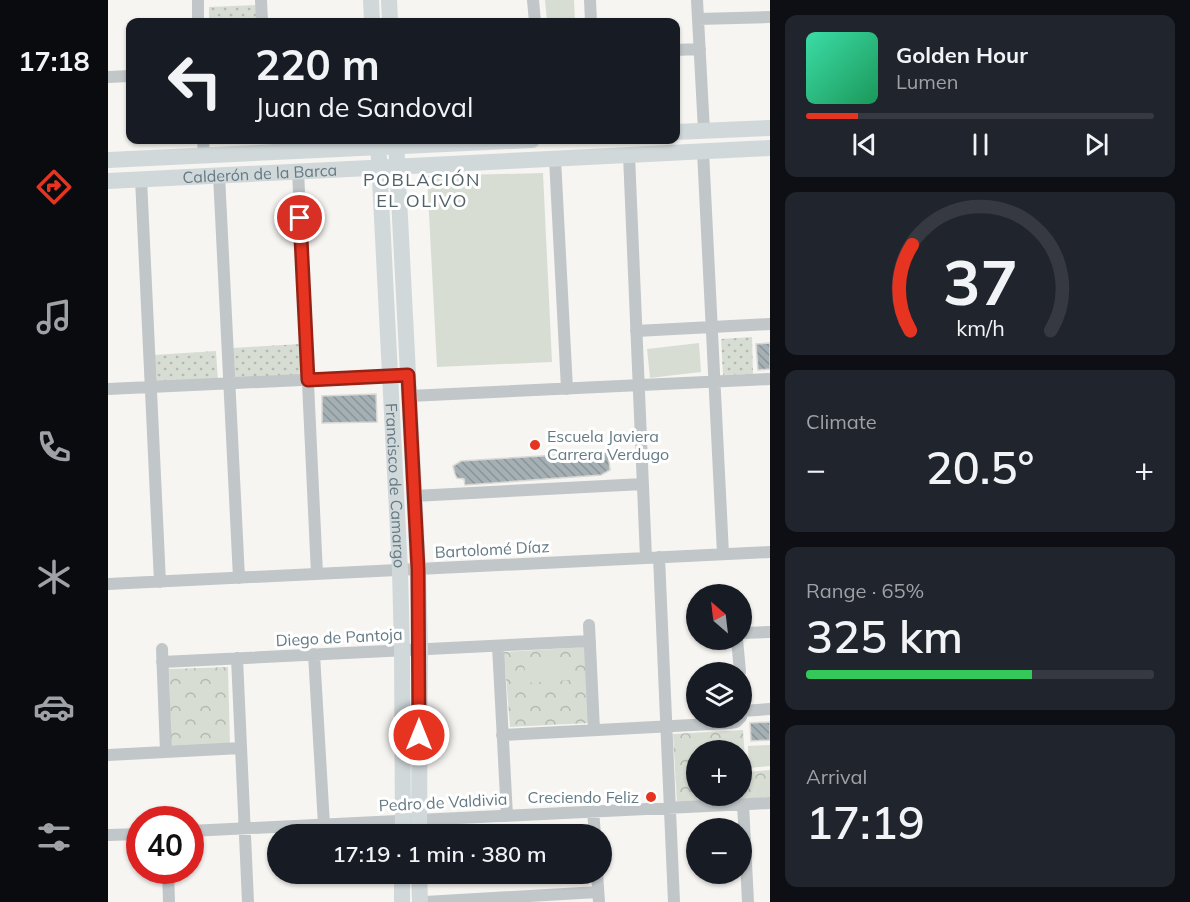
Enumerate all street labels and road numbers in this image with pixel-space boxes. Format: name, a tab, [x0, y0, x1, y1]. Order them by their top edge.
street label: Calderón de la Barca	[182, 160, 338, 187]
street label: Francisco de Camargo	[381, 402, 410, 569]
street label: Bartolomé Díaz	[434, 536, 550, 562]
street label: Diego de Pantoja	[275, 624, 403, 650]
street label: Pedro de Valdivia	[378, 789, 508, 815]

